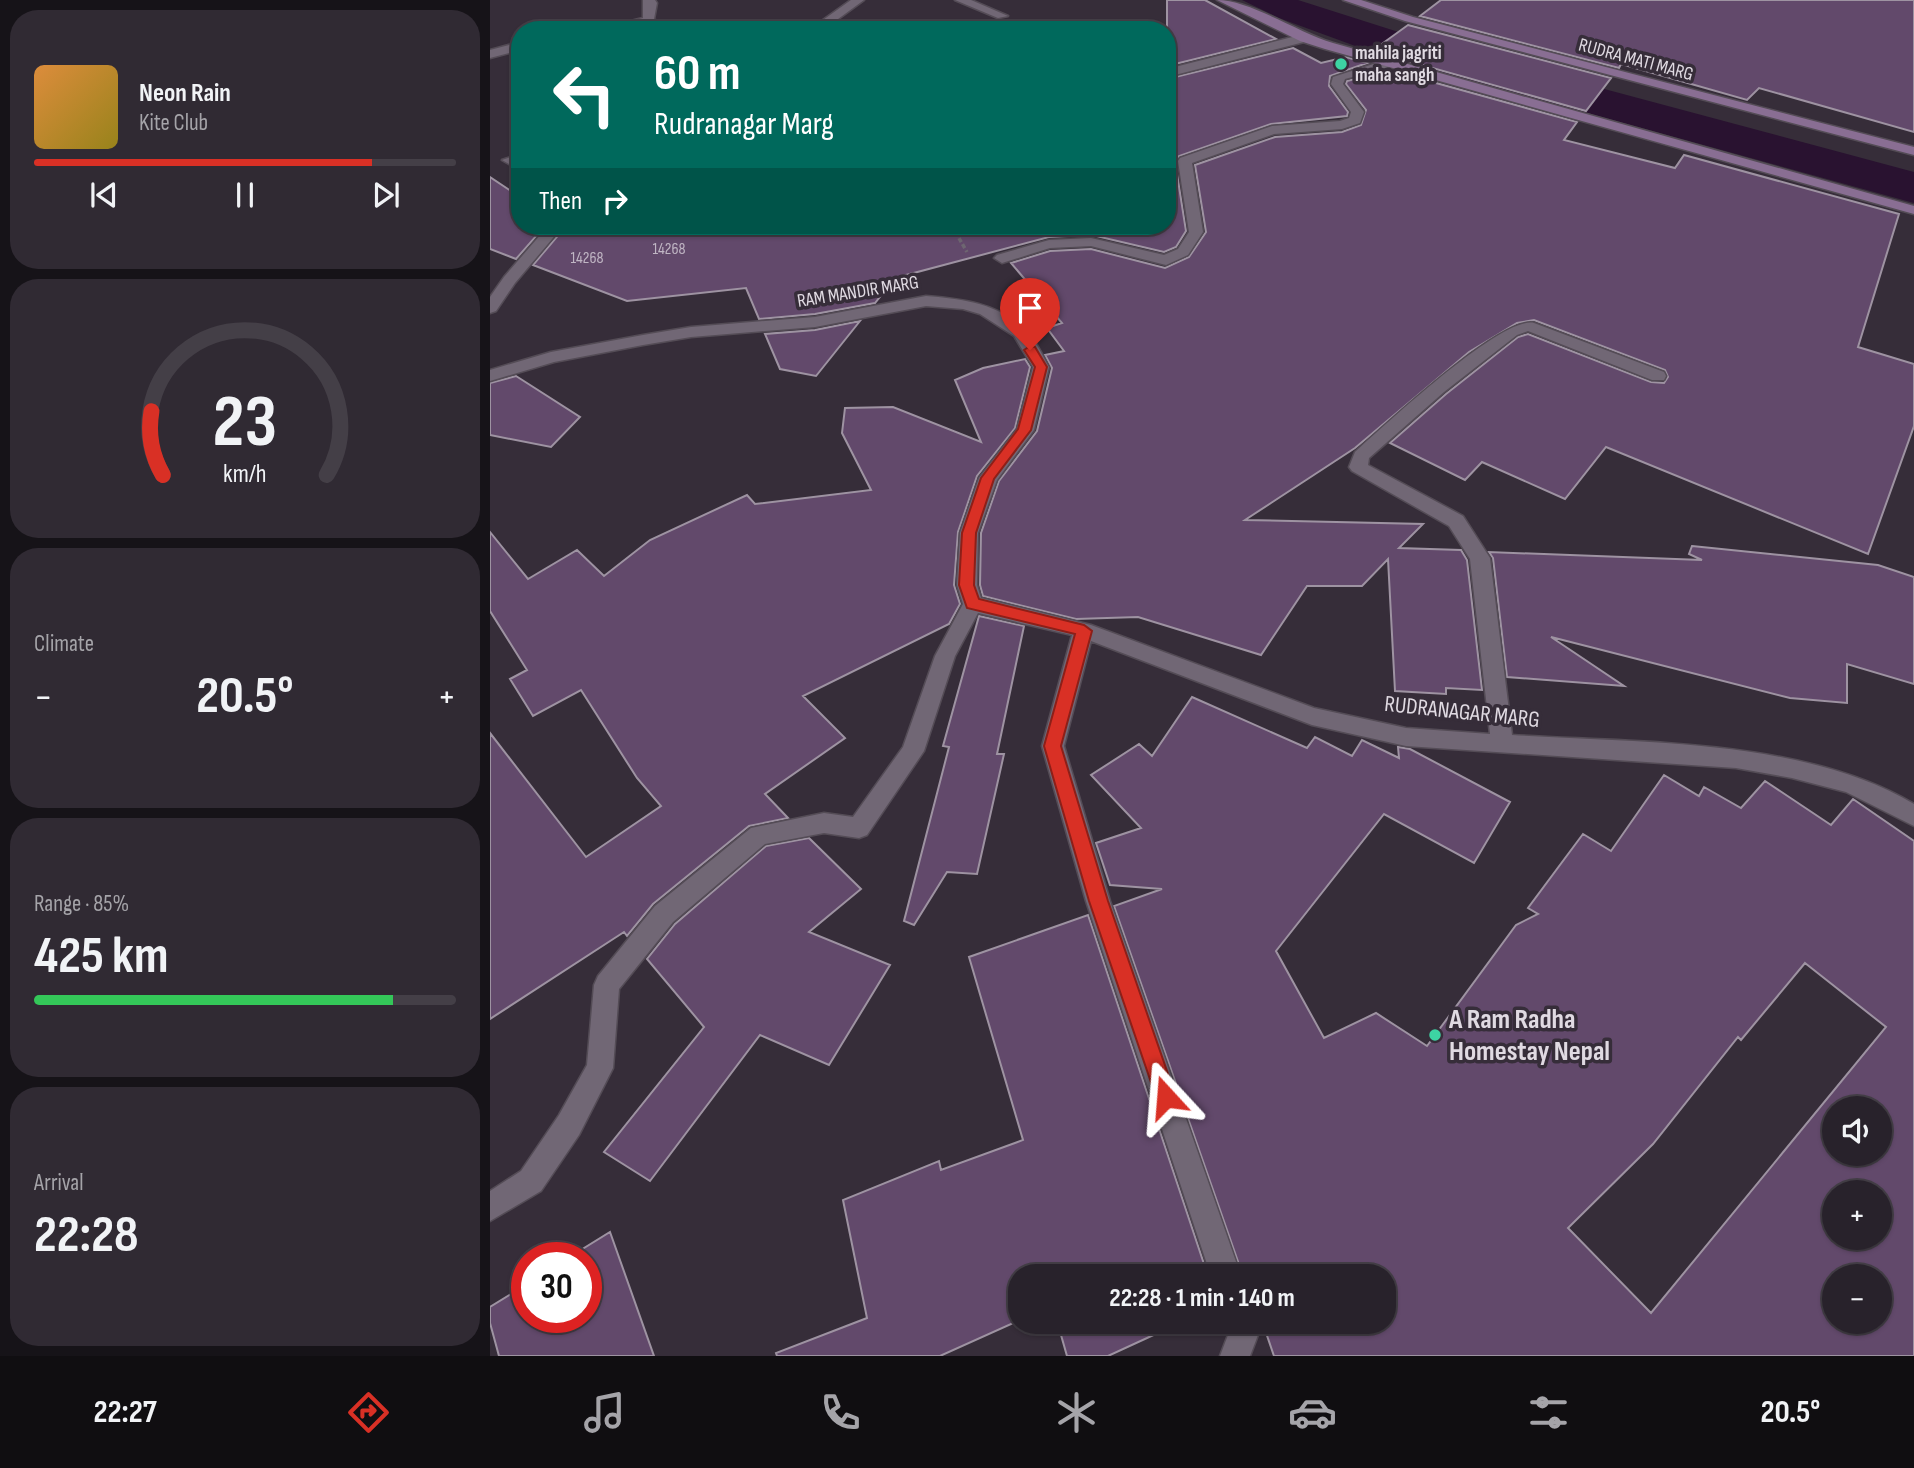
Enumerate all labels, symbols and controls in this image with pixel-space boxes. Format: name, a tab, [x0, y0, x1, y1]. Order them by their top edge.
street label: RUDRA MATI MARG	[1576, 34, 1696, 86]
place label: mahila jagriti maha sangh	[1355, 42, 1442, 87]
text: 60 m	[654, 45, 741, 104]
icon: left	[539, 49, 630, 140]
marker: mahila jagriti maha sangh	[1333, 56, 1349, 72]
text: Neon Rain	[139, 78, 231, 109]
text: Rudranagar Marg	[654, 105, 834, 144]
text: Kite Club	[139, 109, 208, 137]
icon: previous	[85, 176, 123, 214]
icon: pause	[226, 176, 264, 214]
icon: next	[367, 176, 405, 214]
icon: right	[596, 182, 634, 220]
text: Then	[539, 186, 582, 217]
house number: 14268	[653, 240, 685, 259]
house number: 14268	[571, 249, 603, 268]
street label: RAM MANDIR MARG	[796, 271, 920, 313]
pin	[1000, 278, 1060, 350]
icon: arrive	[1011, 289, 1049, 327]
text: 23	[213, 379, 277, 467]
text: km/h	[223, 459, 267, 490]
text: Climate	[34, 630, 94, 658]
text: 20.5°	[196, 665, 294, 728]
text: −	[34, 675, 53, 720]
text: +	[437, 675, 456, 720]
street label: RUDRANAGAR MARG	[1383, 690, 1541, 734]
text: Range · 85%	[34, 890, 129, 918]
text: 425 km	[34, 925, 168, 988]
place label: A Ram Radha Homestay Nepal	[1448, 1003, 1610, 1068]
marker: A Ram Radha Homestay Nepal	[1427, 1027, 1443, 1043]
position arrow	[1129, 1060, 1203, 1134]
map controls	[1822, 1096, 1892, 1334]
button: sound	[1822, 1096, 1892, 1166]
text: Arrival	[34, 1169, 83, 1197]
button: +	[1822, 1180, 1892, 1250]
text: 22:28	[34, 1204, 139, 1267]
speed limit sign: 30	[511, 1242, 602, 1333]
button: −	[1822, 1264, 1892, 1334]
text: 22:28 · 1 min · 140 m	[1109, 1283, 1295, 1314]
icon: directions	[344, 1388, 393, 1437]
icon: music	[580, 1388, 629, 1437]
icon: phone	[816, 1388, 865, 1437]
icon: climate	[1052, 1388, 1101, 1437]
icon: car	[1288, 1388, 1337, 1437]
icon: filters	[1524, 1388, 1573, 1437]
text: 22:27	[94, 1393, 157, 1432]
text: 20.5°	[1761, 1393, 1820, 1432]

